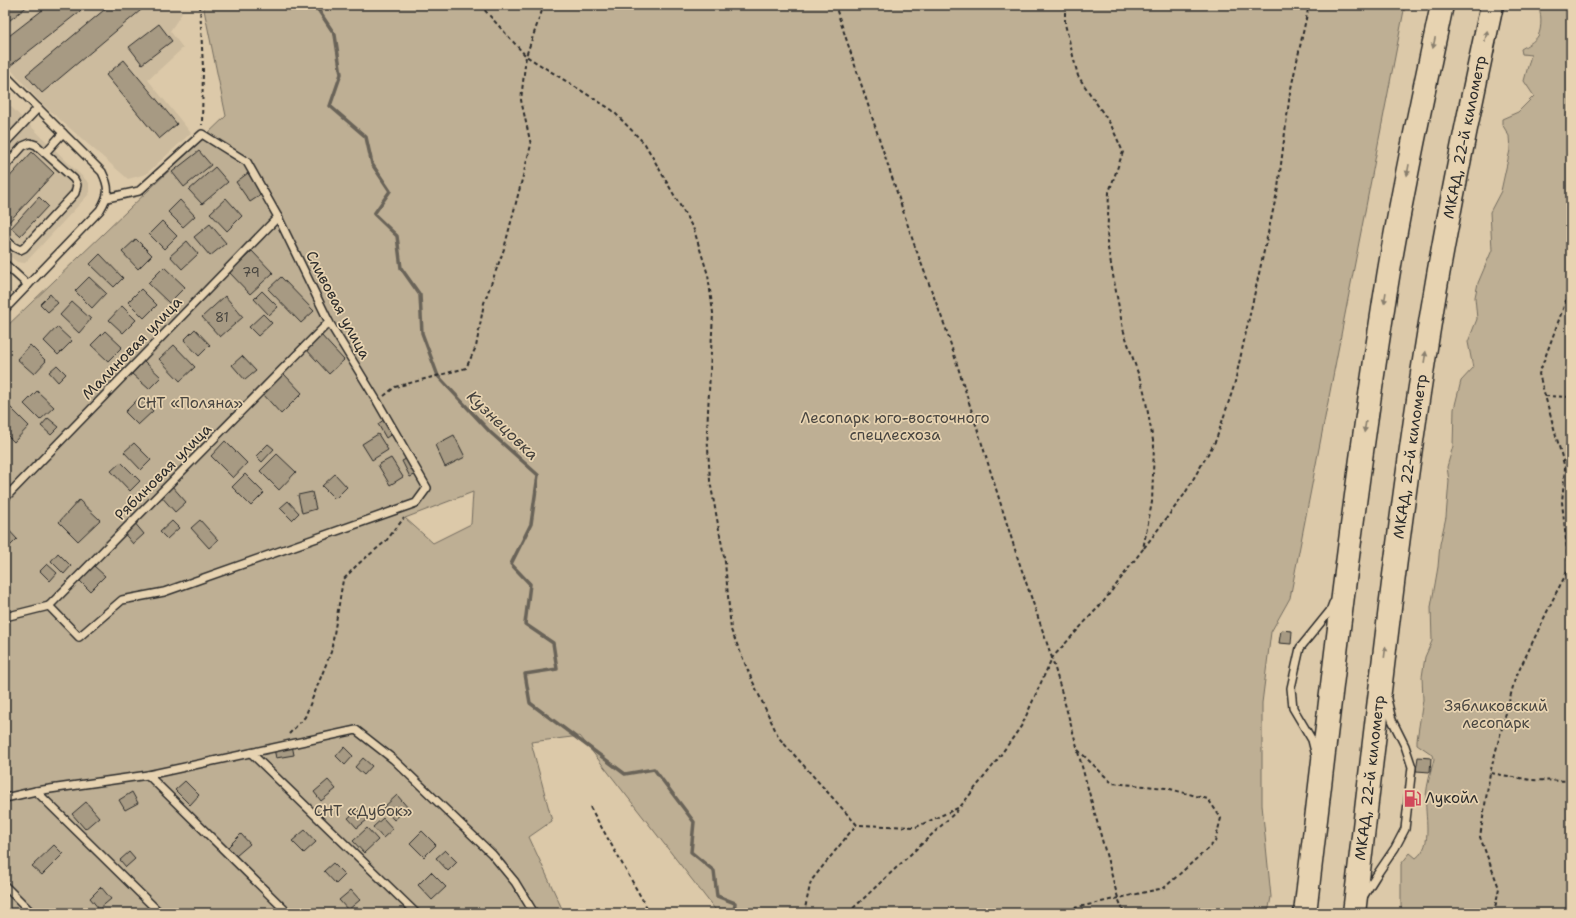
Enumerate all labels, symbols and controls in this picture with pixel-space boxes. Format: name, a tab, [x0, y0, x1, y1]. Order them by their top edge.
one-way arrow	[1483, 30, 1489, 42]
one-way arrow	[1431, 37, 1437, 49]
street label: МКАД, 22-й километр	[1438, 54, 1491, 220]
one-way arrow	[1404, 164, 1410, 176]
street label: Сливовая улица	[301, 247, 375, 363]
house number: 79	[242, 264, 260, 281]
street label: Малиновая улица	[78, 292, 187, 404]
one-way arrow	[1382, 292, 1388, 304]
house number: 81	[215, 309, 229, 326]
one-way arrow	[1422, 351, 1428, 363]
street label: МКАД, 22-й километр	[1389, 373, 1432, 540]
water label: Кузнецовка	[462, 386, 543, 465]
park label: СНТ «Поляна»	[137, 393, 243, 413]
park label: Лесопарк юго-восточного спецлесхоза	[800, 408, 990, 445]
street label: Рябиновая улица	[110, 419, 216, 525]
one-way arrow	[1362, 421, 1368, 433]
one-way arrow	[1382, 646, 1389, 658]
street label: МКАД, 22-й километр	[1350, 694, 1389, 862]
park label: Зябликовский лесопарк	[1444, 696, 1548, 733]
fuel station icon: Лукойл	[1402, 788, 1422, 808]
place label: Лукойл	[1425, 788, 1479, 808]
park label: СНТ «Дубок»	[314, 801, 412, 821]

